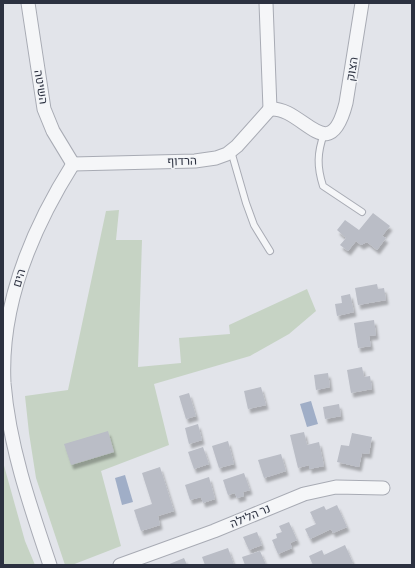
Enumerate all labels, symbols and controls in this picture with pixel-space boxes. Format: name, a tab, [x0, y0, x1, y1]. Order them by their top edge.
street label: הצוק	[342, 56, 363, 83]
street label: השיטה	[29, 69, 52, 106]
street label: הרדוף	[167, 152, 197, 171]
street label: הים	[9, 267, 30, 289]
street label: נר הלילה	[227, 500, 273, 533]

